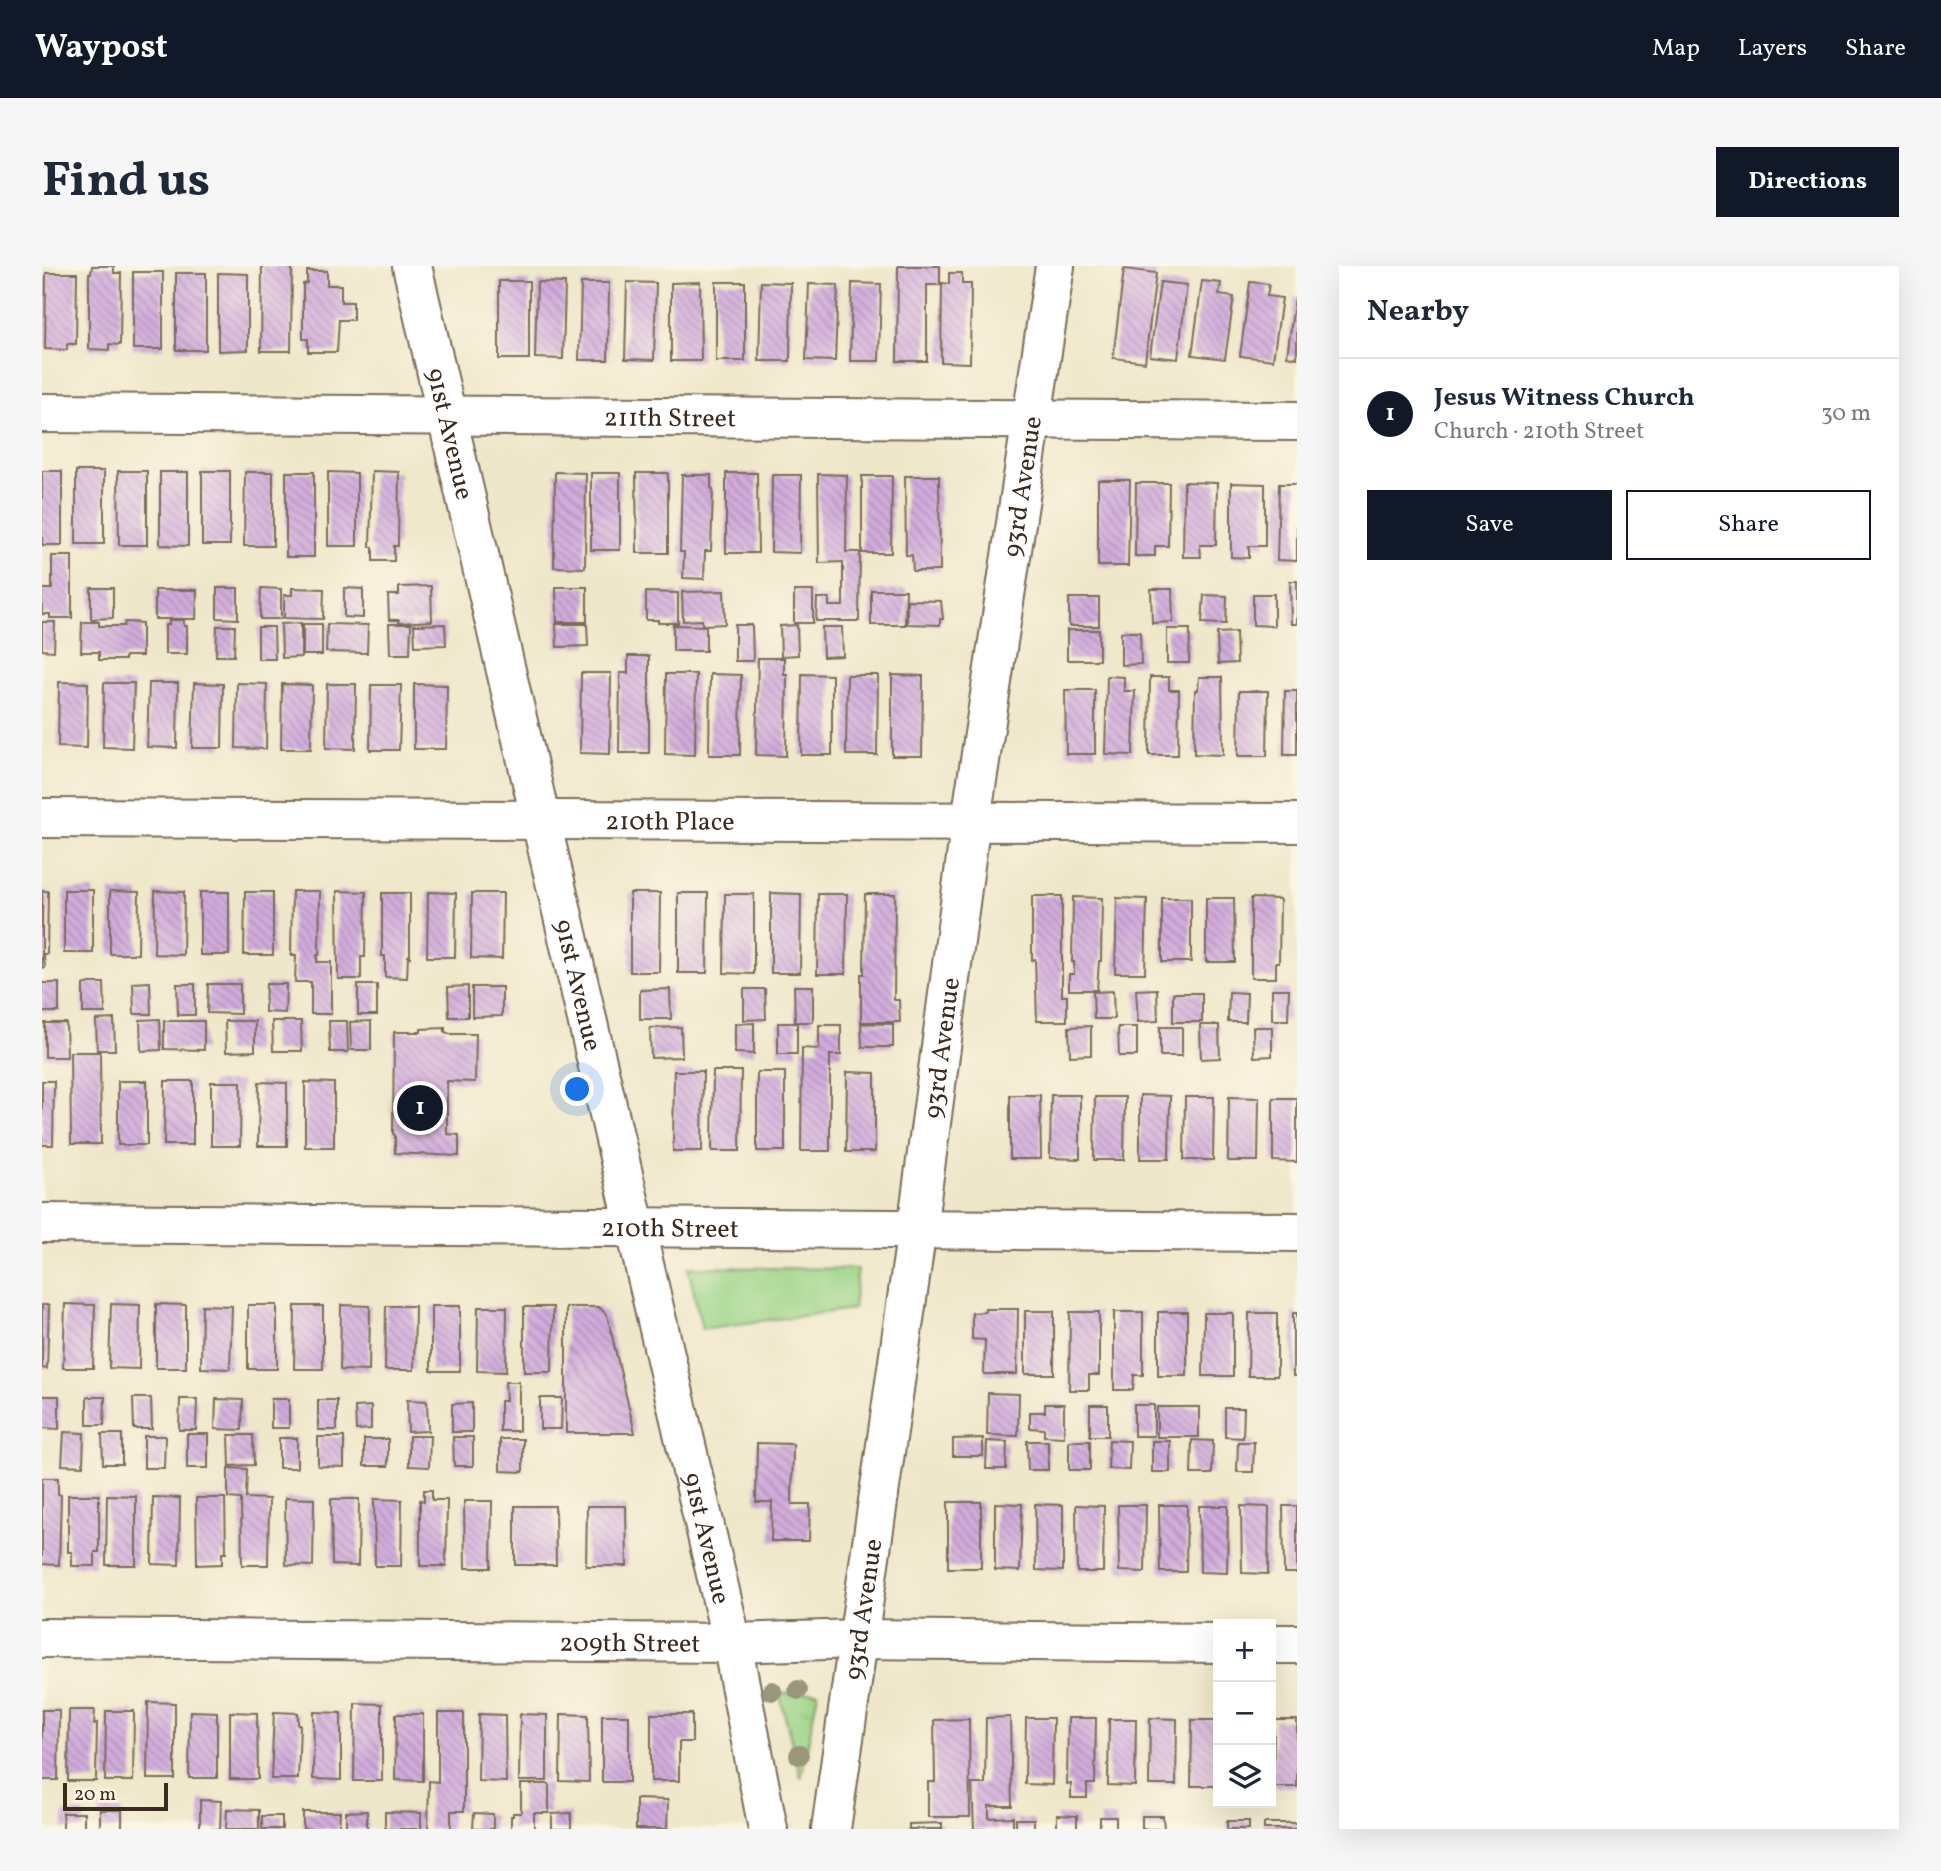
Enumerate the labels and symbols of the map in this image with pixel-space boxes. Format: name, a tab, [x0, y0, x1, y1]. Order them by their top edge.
street label: 91st Avenue	[416, 365, 482, 503]
street label: 211th Street	[604, 401, 736, 437]
street label: 93rd Avenue	[995, 414, 1052, 560]
street label: 210th Place	[605, 804, 735, 841]
street label: 91st Avenue	[544, 916, 610, 1055]
street label: 93rd Avenue	[916, 975, 970, 1121]
your location	[560, 1072, 594, 1106]
pin: 1	[397, 1082, 443, 1134]
street label: 210th Street	[601, 1211, 739, 1248]
street label: 91st Avenue	[673, 1469, 738, 1608]
street label: 93rd Avenue	[837, 1537, 892, 1682]
street label: 209th Street	[559, 1626, 701, 1663]
scale bar	[63, 1780, 168, 1812]

